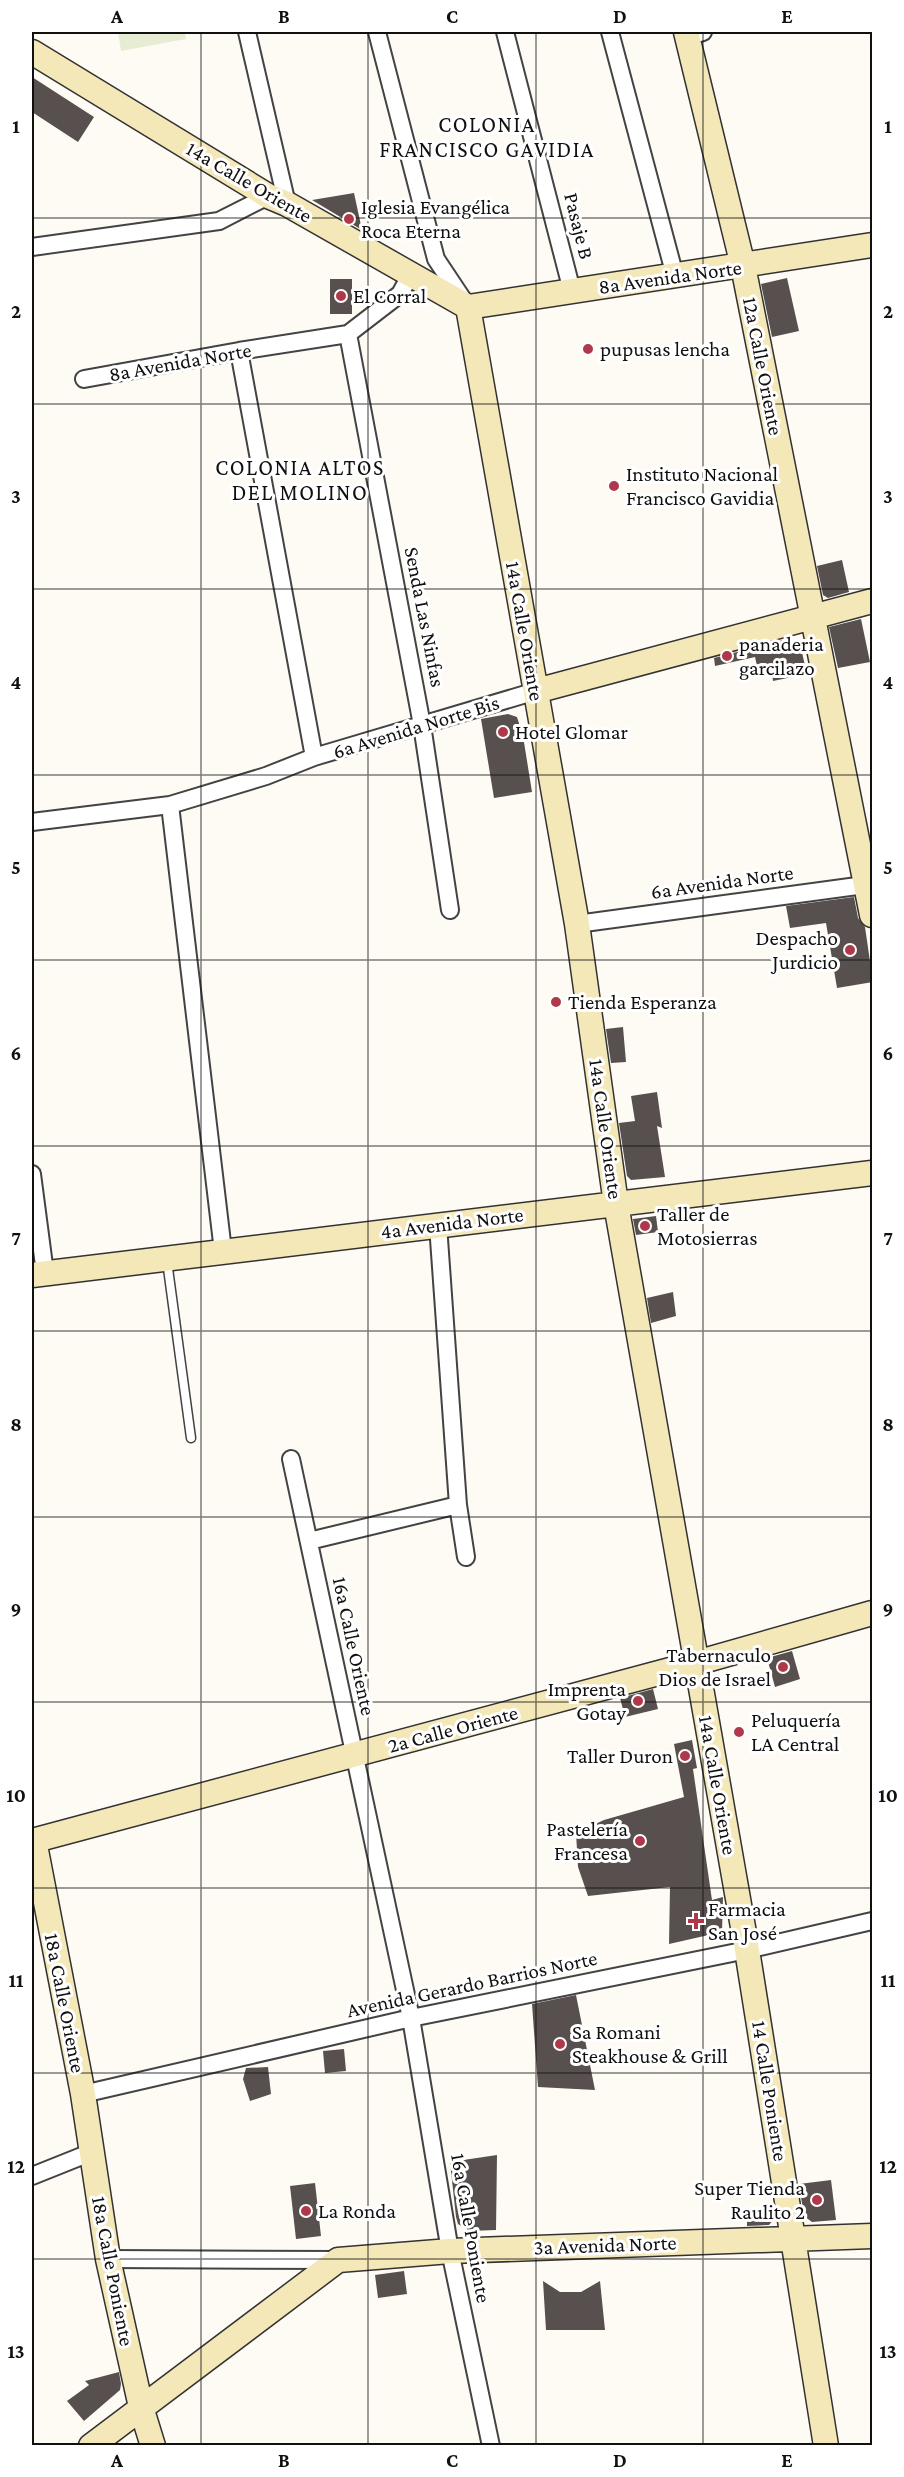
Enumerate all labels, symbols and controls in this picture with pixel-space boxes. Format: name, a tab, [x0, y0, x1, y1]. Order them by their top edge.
text: A	[110, 5, 124, 27]
text: B	[278, 5, 290, 27]
text: C	[446, 5, 458, 27]
text: D	[613, 5, 627, 27]
text: E	[781, 5, 793, 27]
district label: COLONIA FRANCISCO GAVIDIA	[379, 112, 595, 162]
text: 1	[12, 115, 20, 137]
text: 1	[884, 115, 892, 137]
street label: 14a Calle Oriente	[182, 136, 316, 228]
street label: Pasaje B	[559, 190, 599, 262]
place label: Iglesia Evangélica Roca Eterna	[361, 195, 510, 243]
marker: Iglesia Evangélica Roca Eterna	[342, 212, 356, 226]
street label: 8a Avenida Norte	[597, 255, 743, 299]
place label: El Corral	[353, 284, 426, 308]
marker: El Corral	[334, 289, 348, 303]
street label: 12a Calle Oriente	[738, 295, 788, 437]
text: 2	[11, 300, 21, 322]
text: 2	[883, 300, 893, 322]
place label: pupusas lencha	[600, 337, 730, 361]
street label: 8a Avenida Norte	[107, 338, 253, 386]
marker: pupusas lencha	[581, 342, 595, 356]
district label: COLONIA ALTOS DEL MOLINO	[215, 455, 385, 505]
place label: Instituto Nacional Francisco Gavidia	[626, 462, 778, 510]
marker: Instituto Nacional Francisco Gavidia	[607, 479, 621, 493]
text: 3	[11, 485, 21, 507]
text: 3	[883, 485, 893, 507]
street label: Senda Las Ninfas	[400, 545, 450, 689]
street label: 14a Calle Oriente	[501, 559, 549, 703]
place label: panaderia garcilazo	[739, 632, 824, 680]
marker: panaderia garcilazo	[720, 649, 734, 663]
text: 4	[11, 671, 22, 693]
text: 4	[883, 671, 894, 693]
street label: 6a Avenida Norte Bis	[330, 690, 502, 764]
place label: Hotel Glomar	[515, 720, 629, 744]
marker: Hotel Glomar	[496, 725, 510, 739]
text: 5	[11, 856, 21, 878]
text: 5	[883, 856, 893, 878]
street label: 6a Avenida Norte	[649, 860, 795, 904]
place label: Despacho Jurdicio	[755, 926, 838, 974]
marker: Despacho Jurdicio	[843, 943, 857, 957]
place label: Tienda Esperanza	[568, 990, 717, 1014]
marker: Tienda Esperanza	[549, 995, 563, 1009]
text: 6	[11, 1042, 21, 1064]
text: 6	[883, 1042, 893, 1064]
street label: 14a Calle Oriente	[584, 1057, 628, 1201]
street label: 4a Avenida Norte	[379, 1202, 525, 1244]
place label: Taller de Motosierras	[657, 1202, 758, 1250]
marker: Taller de Motosierras	[638, 1219, 652, 1233]
text: 7	[11, 1227, 21, 1249]
text: 7	[883, 1227, 893, 1249]
text: 8	[10, 1413, 22, 1435]
text: 8	[882, 1413, 894, 1435]
street label: 16a Calle Oriente	[328, 1575, 380, 1717]
text: 9	[11, 1598, 21, 1620]
text: 9	[883, 1598, 893, 1620]
place label: Tabernaculo Dios de Israel	[659, 1643, 771, 1691]
marker: Tabernaculo Dios de Israel	[776, 1660, 790, 1674]
place label: Imprenta Gotay	[548, 1677, 626, 1725]
marker: Imprenta Gotay	[631, 1694, 645, 1708]
street label: 2a Calle Oriente	[385, 1700, 521, 1758]
place label: Peluquería LA Central	[751, 1708, 841, 1756]
street label: 14a Calle Oriente	[694, 1713, 742, 1857]
marker: Peluquería LA Central	[732, 1725, 746, 1739]
place label: Taller Duron	[567, 1744, 673, 1768]
marker: Taller Duron	[678, 1749, 692, 1763]
text: 10	[6, 1784, 26, 1806]
text: 10	[878, 1784, 898, 1806]
place label: Pastelería Francesa	[546, 1817, 628, 1865]
marker: Pastelería Francesa	[633, 1834, 647, 1848]
place label: Farmacia San José	[708, 1897, 786, 1945]
marker: Farmacia San José	[689, 1914, 703, 1928]
street label: 18a Calle Oriente	[40, 1931, 90, 2075]
street label: Avenida Gerardo Barrios Norte	[345, 1946, 599, 2022]
text: 11	[9, 1969, 24, 1991]
text: 11	[881, 1969, 896, 1991]
street label: 14 Calle Poniente	[747, 2019, 793, 2163]
place label: Sa Romani Steakhouse & Grill	[572, 2020, 728, 2068]
marker: Sa Romani Steakhouse & Grill	[553, 2037, 567, 2051]
street label: 16a Calle Poniente	[446, 2151, 496, 2305]
text: 12	[7, 2155, 25, 2177]
text: 12	[879, 2155, 897, 2177]
place label: Super Tienda Raulito 2	[694, 2176, 805, 2224]
marker: Super Tienda Raulito 2	[810, 2193, 824, 2207]
street label: 18a Calle Poniente	[87, 2194, 139, 2348]
place label: La Ronda	[318, 2199, 396, 2223]
marker: La Ronda	[299, 2204, 313, 2218]
street label: 3a Avenida Norte	[533, 2231, 677, 2259]
text: 13	[7, 2340, 25, 2362]
text: 13	[879, 2340, 897, 2362]
text: A	[110, 2449, 124, 2471]
text: B	[278, 2449, 290, 2471]
text: C	[446, 2449, 458, 2471]
text: D	[613, 2449, 627, 2471]
text: E	[781, 2449, 793, 2471]

